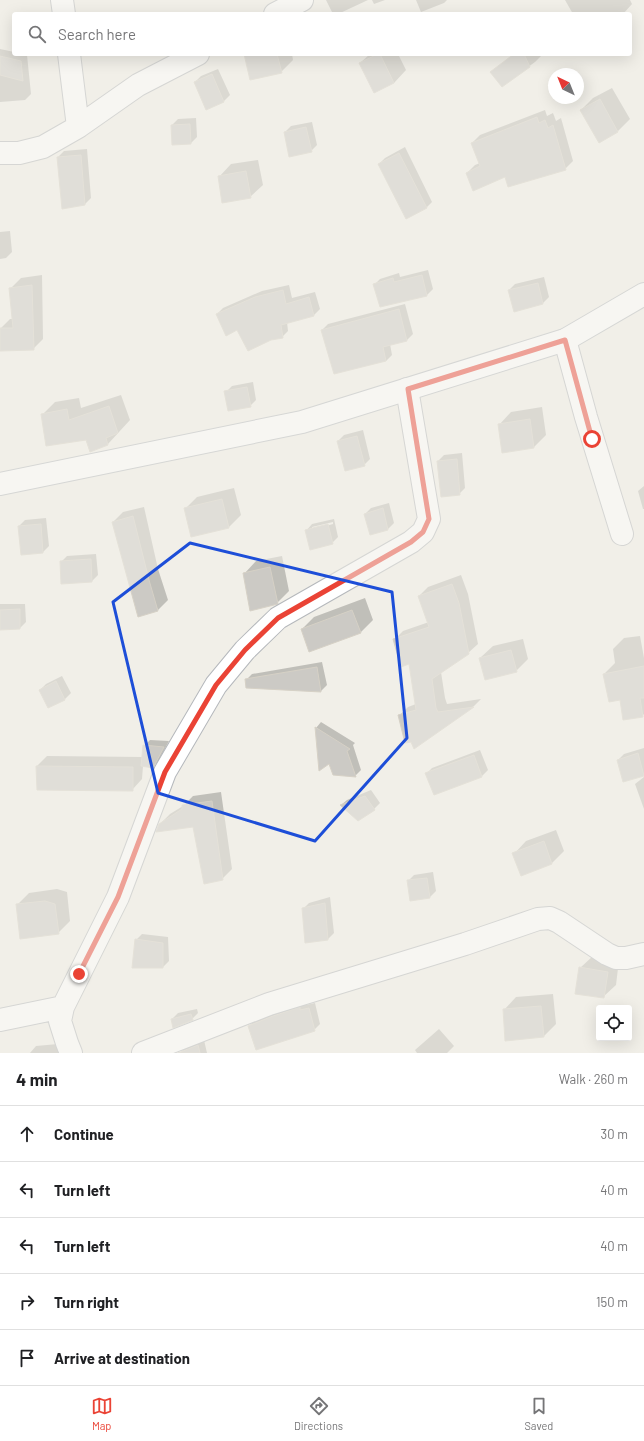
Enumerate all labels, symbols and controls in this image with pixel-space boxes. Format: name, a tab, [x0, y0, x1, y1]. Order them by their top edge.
search box	[12, 12, 632, 56]
icon: search	[26, 23, 48, 45]
text: Search here	[58, 25, 136, 43]
north arrow	[548, 68, 584, 104]
route start	[583, 430, 601, 448]
route end	[70, 965, 88, 983]
map controls	[596, 1005, 632, 1041]
button: locate	[596, 1005, 632, 1041]
text: 4 min	[16, 1069, 58, 1089]
text: Walk · 260 m	[559, 1071, 628, 1087]
icon: ahead	[16, 1123, 38, 1145]
text: Continue	[54, 1125, 114, 1143]
text: 30 m	[601, 1126, 628, 1142]
icon: left	[16, 1179, 38, 1201]
text: Turn left	[54, 1181, 110, 1199]
text: 40 m	[600, 1182, 628, 1198]
icon: left	[16, 1235, 38, 1257]
text: Turn left	[54, 1237, 110, 1255]
text: 40 m	[600, 1238, 628, 1254]
icon: right	[16, 1291, 38, 1313]
text: Turn right	[54, 1293, 119, 1311]
text: 150 m	[596, 1294, 628, 1310]
icon: arrive	[16, 1347, 38, 1369]
text: Arrive at destination	[54, 1349, 190, 1367]
tab: Map	[91, 1395, 113, 1432]
tab: Directions	[294, 1395, 343, 1432]
tab: Saved	[524, 1395, 553, 1432]

